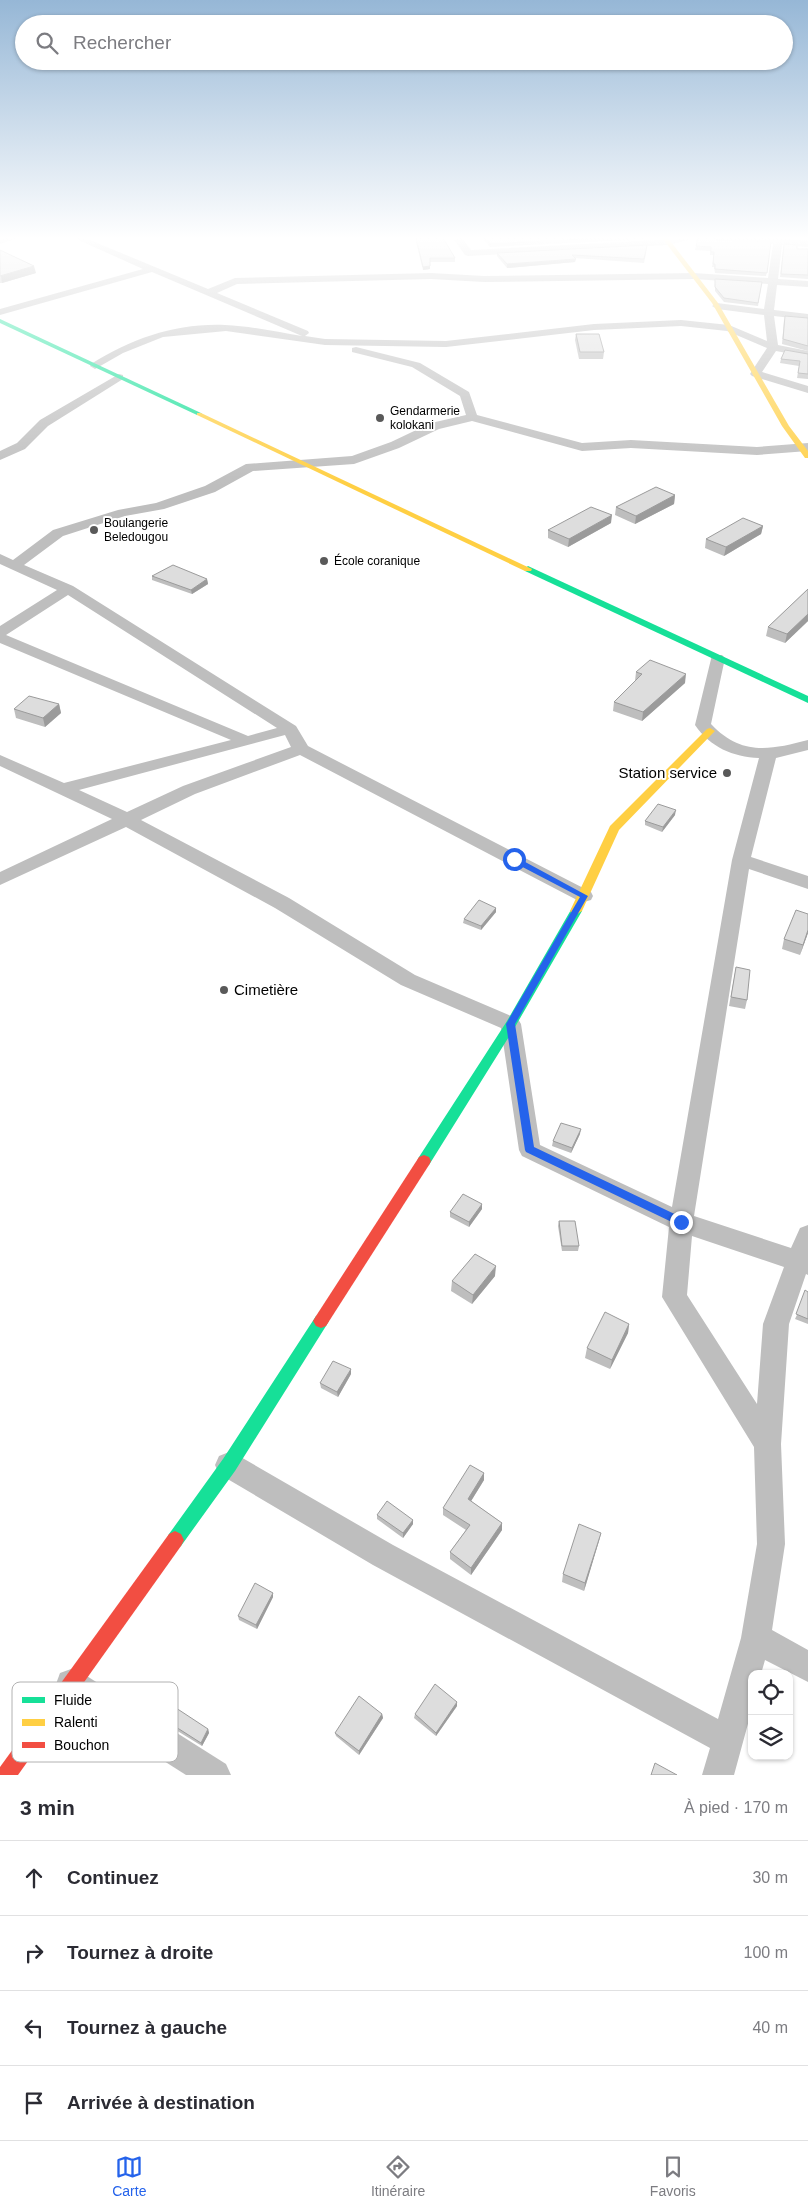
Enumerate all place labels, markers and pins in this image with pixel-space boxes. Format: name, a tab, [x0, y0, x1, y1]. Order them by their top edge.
place label: Gendarmerie kolokani	[390, 404, 460, 432]
marker: Gendarmerie kolokani	[374, 412, 386, 424]
place label: Boulangerie Beledougou	[104, 516, 168, 544]
marker: Boulangerie Beledougou	[88, 524, 100, 536]
place label: École coranique	[334, 553, 420, 568]
marker: École coranique	[318, 555, 330, 567]
place label: Station service	[619, 764, 717, 781]
marker: Station service	[721, 767, 733, 779]
place label: Cimetière	[234, 981, 298, 998]
marker: Cimetière	[218, 984, 230, 996]

